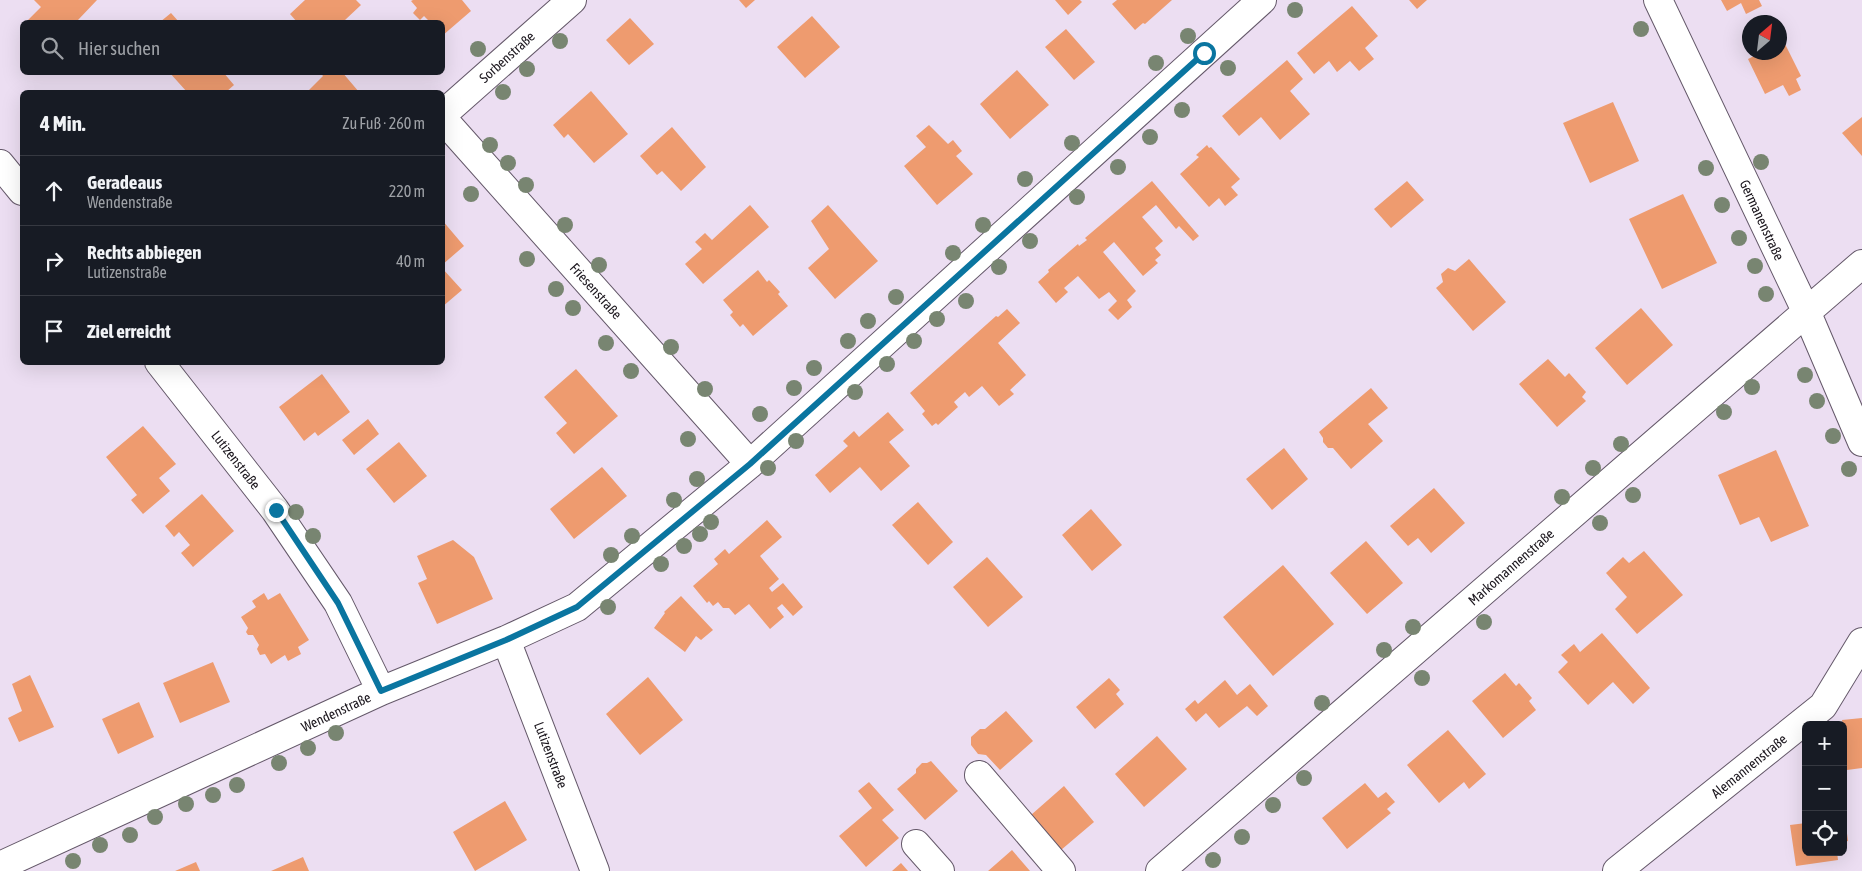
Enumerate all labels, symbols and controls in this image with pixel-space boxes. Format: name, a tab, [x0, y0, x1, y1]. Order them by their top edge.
north arrow	[1742, 15, 1787, 60]
search box	[20, 20, 445, 75]
street label: Sorbenstraße	[476, 28, 538, 86]
icon: search	[38, 34, 66, 62]
text: Hier suchen	[78, 37, 160, 59]
route start	[1193, 42, 1216, 65]
text: 4 Min.	[40, 111, 86, 135]
text: Zu Fuß · 260 m	[342, 114, 425, 132]
text: Geradeaus	[87, 171, 162, 193]
icon: ahead	[40, 177, 68, 205]
street label: Germanenstraße	[1736, 177, 1788, 263]
text: 220 m	[389, 182, 425, 200]
text: Wendenstraße	[87, 193, 173, 211]
text: Rechts abbiegen	[87, 241, 202, 263]
icon: right	[40, 247, 68, 275]
text: 40 m	[396, 252, 425, 270]
street label: Friesenstraße	[567, 260, 625, 322]
text: Lutizenstraße	[87, 263, 167, 281]
icon: arrive	[40, 317, 68, 345]
text: Ziel erreicht	[87, 320, 171, 342]
street label: Lutizenstraße	[208, 428, 264, 492]
route end	[265, 499, 288, 522]
street label: Markomannenstraße	[1465, 526, 1557, 608]
street label: Wendenstraße	[299, 689, 373, 735]
street label: Lutizenstraße	[531, 720, 571, 790]
map controls	[1802, 721, 1847, 856]
button: +	[1802, 721, 1847, 766]
street label: Alemannenstraße	[1708, 731, 1790, 801]
button: −	[1802, 766, 1847, 811]
button: locate	[1802, 811, 1847, 856]

